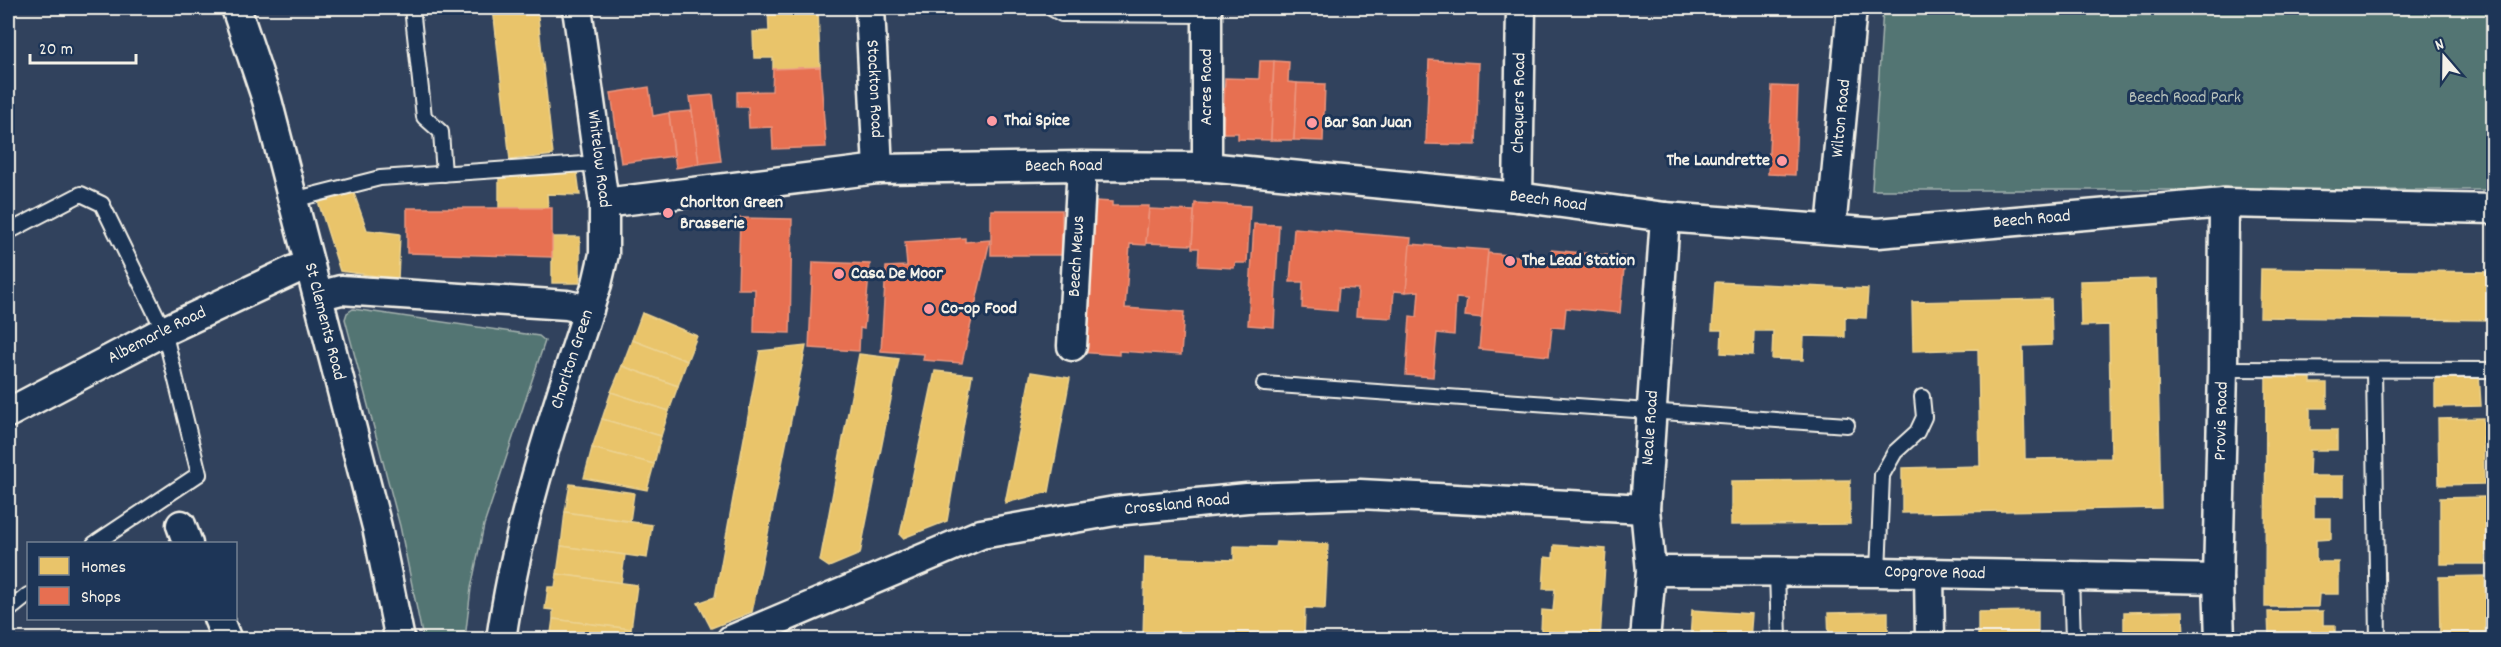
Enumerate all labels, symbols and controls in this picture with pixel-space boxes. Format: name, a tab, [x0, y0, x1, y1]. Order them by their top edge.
scale bar	[30, 27, 136, 65]
north arrow	[2414, 27, 2474, 87]
text: N	[2432, 33, 2447, 57]
text: 20 m	[39, 38, 73, 63]
street label: Stockton Road	[859, 39, 889, 139]
street label: Acres Road	[1195, 48, 1220, 126]
street label: Chequers Road	[1506, 52, 1533, 154]
street label: Wilton Road	[1825, 78, 1858, 159]
park label: Beech Road Park	[2129, 86, 2241, 111]
street label: Whitelow Road	[580, 109, 616, 209]
place label: Thai Spice	[1004, 109, 1070, 134]
place label: Bar San Juan	[1324, 111, 1412, 136]
marker: Thai Spice	[985, 114, 999, 128]
marker: Bar San Juan	[1305, 116, 1319, 130]
place label: The Laundrette	[1666, 149, 1770, 174]
street label: Beech Road	[1025, 153, 1103, 179]
marker: The Laundrette	[1775, 154, 1789, 168]
street label: Beech Road	[1508, 184, 1588, 219]
place label: Chorlton Green Brasserie	[680, 191, 783, 237]
street label: Beech Road	[1992, 204, 2072, 235]
marker: Chorlton Green Brasserie	[661, 206, 675, 220]
street label: Beech Mews	[1062, 215, 1092, 298]
place label: The Lead Station	[1522, 249, 1635, 274]
marker: The Lead Station	[1503, 254, 1517, 268]
street label: St Clements Road	[297, 260, 351, 383]
place label: Casa De Moor	[851, 262, 943, 287]
marker: Casa De Moor	[832, 267, 846, 281]
place label: Co-op Food	[941, 297, 1017, 322]
street label: Albemarle Road	[103, 300, 210, 371]
marker: Co-op Food	[922, 302, 936, 316]
street label: Chorlton Green	[545, 306, 600, 412]
street label: Provis Road	[2208, 381, 2235, 461]
street label: Neale Road	[1636, 389, 1666, 466]
street label: Crossland Road	[1123, 487, 1231, 523]
legend	[27, 542, 237, 620]
text: Homes	[81, 556, 126, 581]
street label: Copgrove Road	[1884, 560, 1986, 587]
text: Shops	[81, 586, 121, 611]

